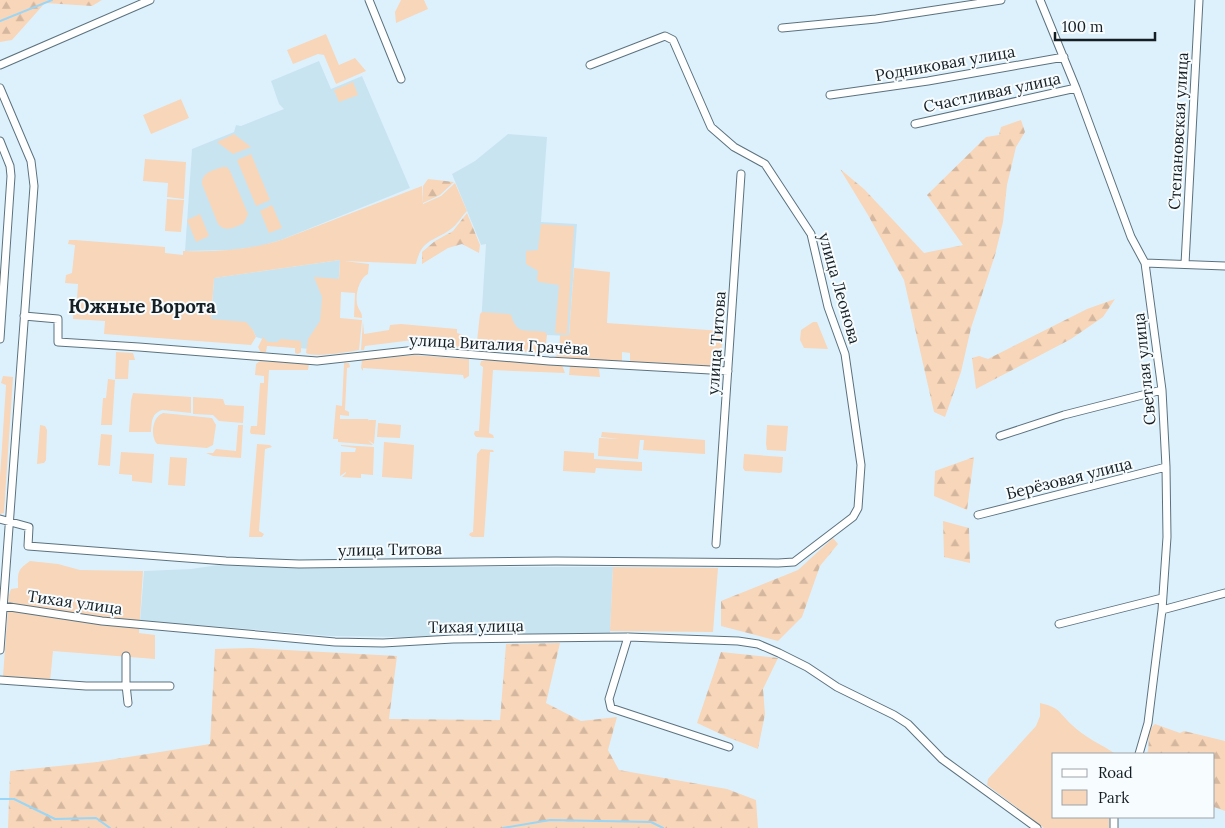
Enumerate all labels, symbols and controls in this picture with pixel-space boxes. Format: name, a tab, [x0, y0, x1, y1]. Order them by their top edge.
scale bar	[1055, 10, 1155, 42]
text: 100 m	[1062, 17, 1103, 36]
street label: Родниковая улица	[873, 41, 1017, 85]
street label: Степановская улица	[1164, 52, 1192, 210]
street label: Счастливая улица	[922, 68, 1062, 116]
street label: улица Леонова	[815, 230, 865, 346]
street label: улица Титова	[702, 290, 730, 396]
district label: Южные Ворота	[68, 294, 216, 318]
street label: Светлая улица	[1128, 312, 1160, 426]
street label: улица Виталия Грачёва	[409, 329, 589, 359]
street label: Берёзовая улица	[1004, 453, 1134, 503]
street label: улица Титова	[338, 538, 442, 560]
street label: Тихая улица	[26, 585, 124, 619]
street label: Тихая улица	[428, 615, 524, 637]
legend	[1052, 753, 1215, 818]
text: Road	[1098, 763, 1133, 782]
text: Park	[1098, 788, 1129, 807]

